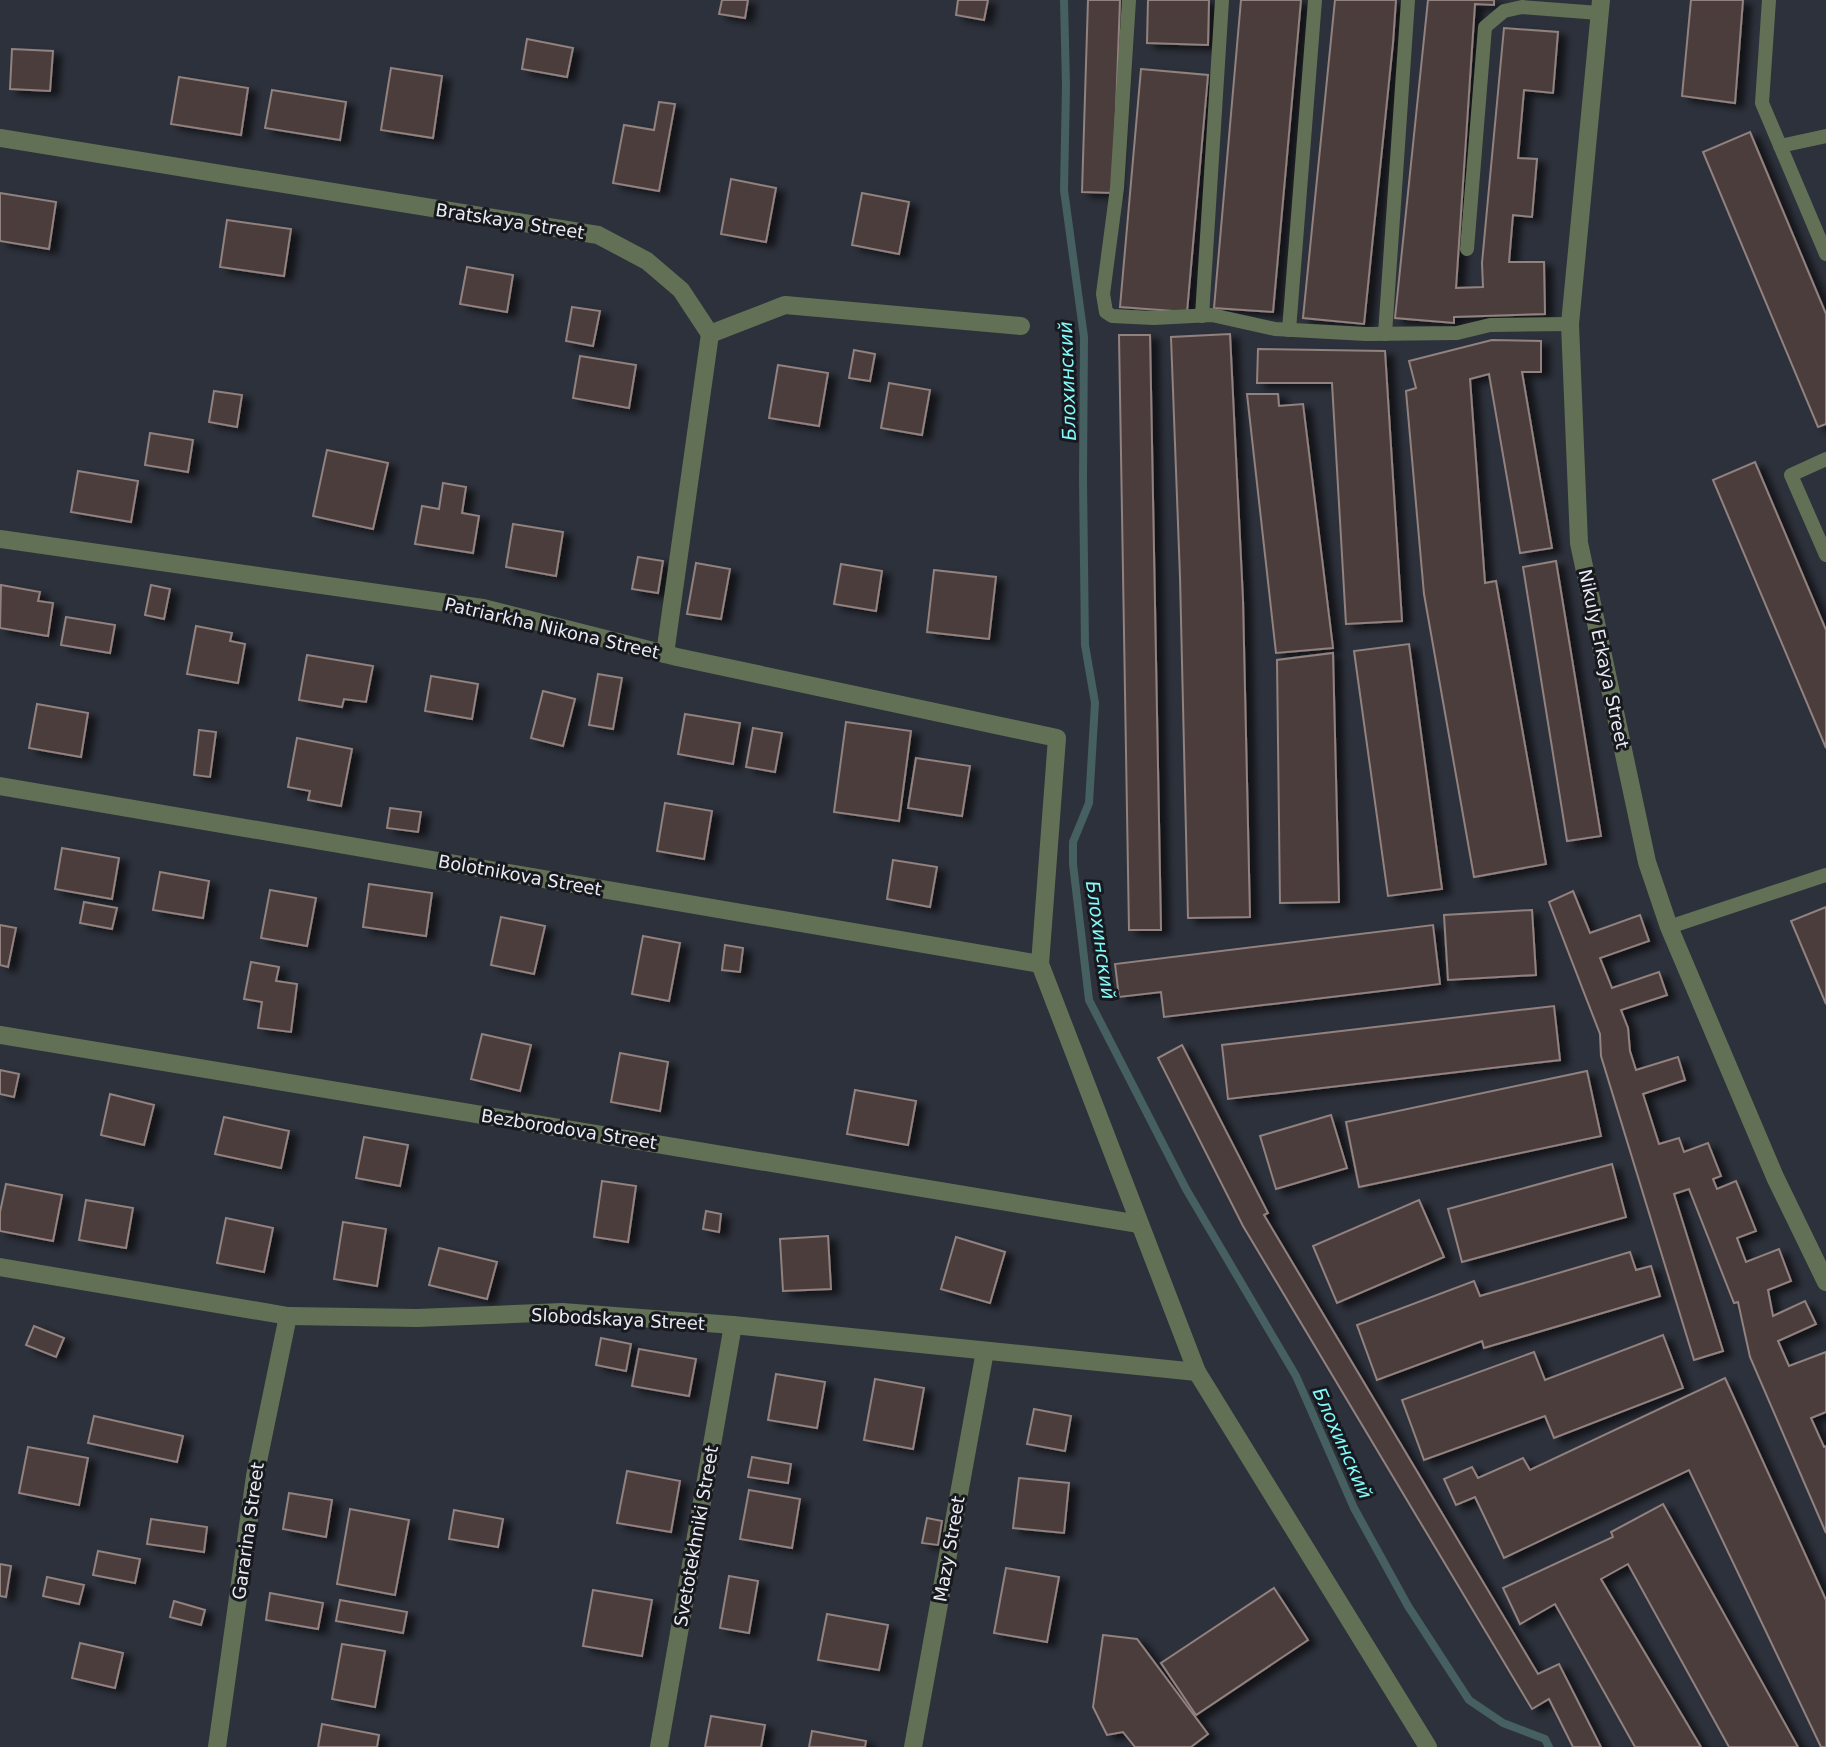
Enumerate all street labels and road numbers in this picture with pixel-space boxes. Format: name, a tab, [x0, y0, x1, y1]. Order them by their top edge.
street label: Bratskaya Street	[434, 199, 586, 243]
street label: Nikuly Erkaya Street	[1575, 567, 1633, 751]
street label: Patriarkha Nikona Street	[443, 593, 661, 663]
street label: Bolotnikova Street	[437, 850, 603, 900]
street label: Bezborodova Street	[480, 1105, 658, 1153]
street label: Slobodskaya Street	[531, 1304, 705, 1334]
street label: Svetotekhniki Street	[670, 1444, 722, 1628]
street label: Gararina Street	[228, 1461, 268, 1601]
street label: Mazy Street	[929, 1494, 969, 1604]

